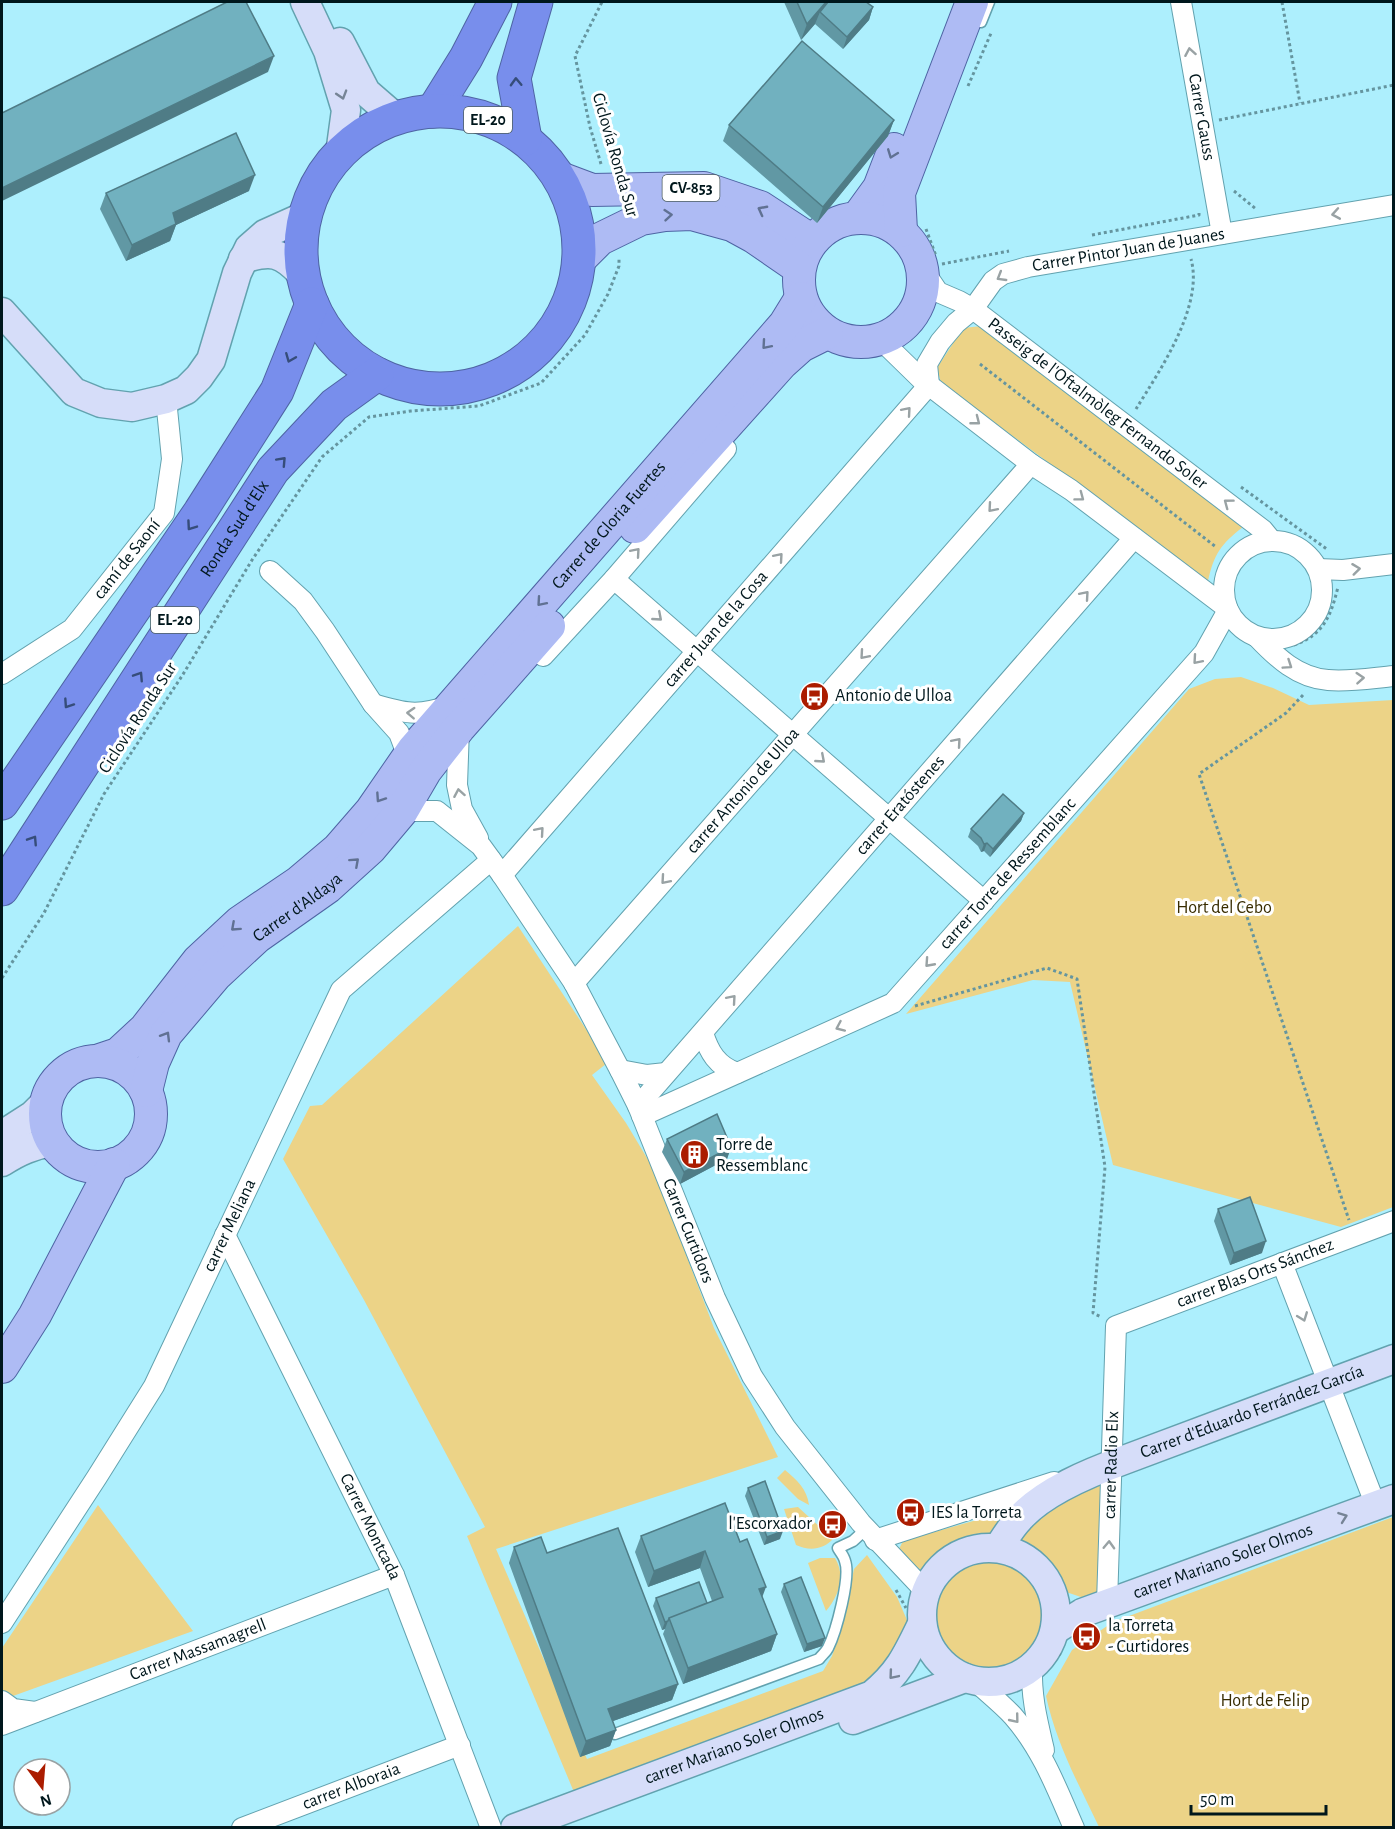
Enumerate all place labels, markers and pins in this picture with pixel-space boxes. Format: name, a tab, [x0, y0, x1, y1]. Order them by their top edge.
bus stop icon: Antonio de Ulloa	[798, 680, 830, 712]
place label: Antonio de Ulloa	[835, 687, 952, 705]
place label: Torre de Ressemblanc	[716, 1136, 808, 1175]
building icon: Torre de Ressemblanc	[679, 1139, 711, 1171]
bus stop icon: IES la Torreta	[894, 1497, 926, 1529]
place label: IES la Torreta	[931, 1504, 1022, 1522]
bus stop icon: l'Escorxador	[817, 1508, 849, 1540]
place label: l'Escorxador	[728, 1515, 812, 1533]
place label: la Torreta - Curtidores	[1108, 1617, 1189, 1656]
bus stop icon: la Torreta - Curtidores	[1071, 1620, 1103, 1652]

